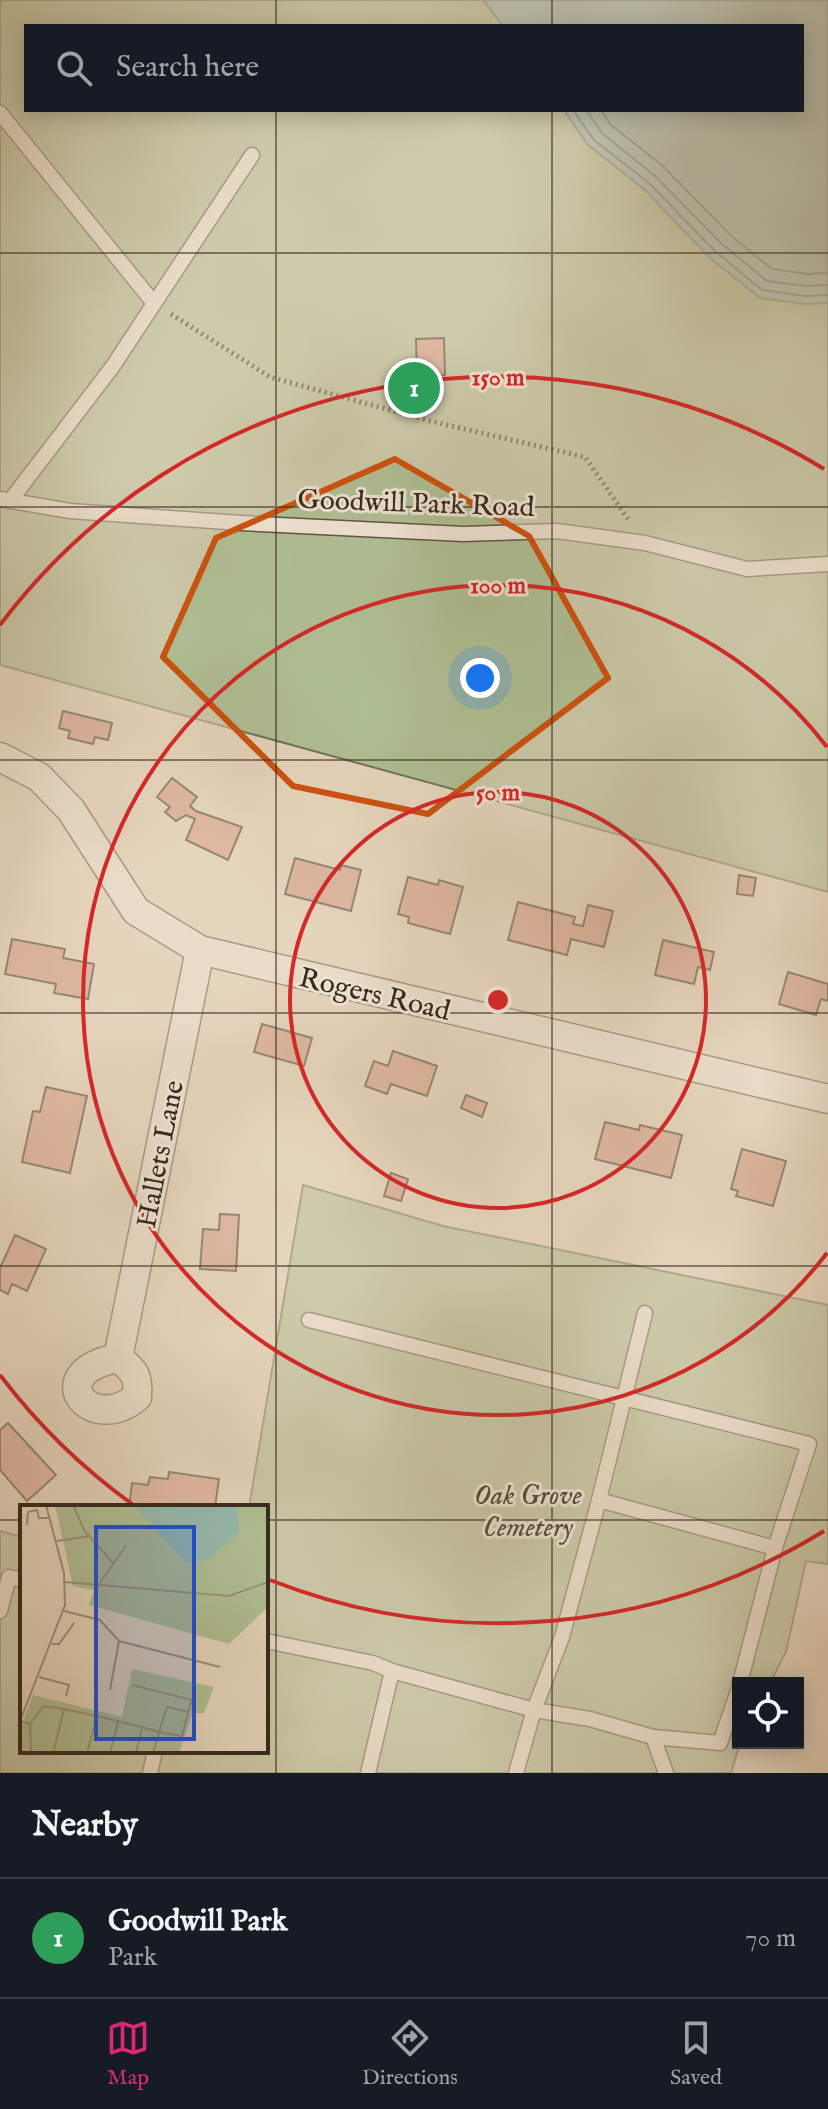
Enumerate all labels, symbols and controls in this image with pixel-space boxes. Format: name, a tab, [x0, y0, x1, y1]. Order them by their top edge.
search box	[24, 24, 804, 112]
icon: search	[52, 46, 96, 90]
text: Search here	[116, 49, 259, 87]
pin: 1	[388, 358, 440, 418]
text: 150 m	[471, 363, 525, 394]
street label: Goodwill Park Road	[297, 483, 535, 526]
text: 100 m	[470, 571, 527, 602]
your location	[460, 658, 500, 698]
text: 50 m	[476, 778, 521, 809]
street label: Rogers Road	[296, 961, 453, 1030]
centre of rings	[484, 986, 512, 1014]
street label: Hallets Lane	[130, 1078, 193, 1231]
park label: Oak Grove Cemetery	[474, 1479, 582, 1546]
inset map	[20, 1505, 268, 1753]
map controls	[732, 1677, 804, 1749]
button: locate	[732, 1677, 804, 1749]
text: Nearby	[32, 1804, 138, 1847]
text: Goodwill Park	[108, 1903, 288, 1941]
text: 1	[53, 1922, 63, 1955]
text: 70 m	[745, 1922, 796, 1955]
text: Park	[108, 1941, 157, 1974]
tab: Map	[106, 2016, 150, 2092]
tab: Directions	[362, 2016, 458, 2092]
tab: Saved	[670, 2016, 722, 2092]

